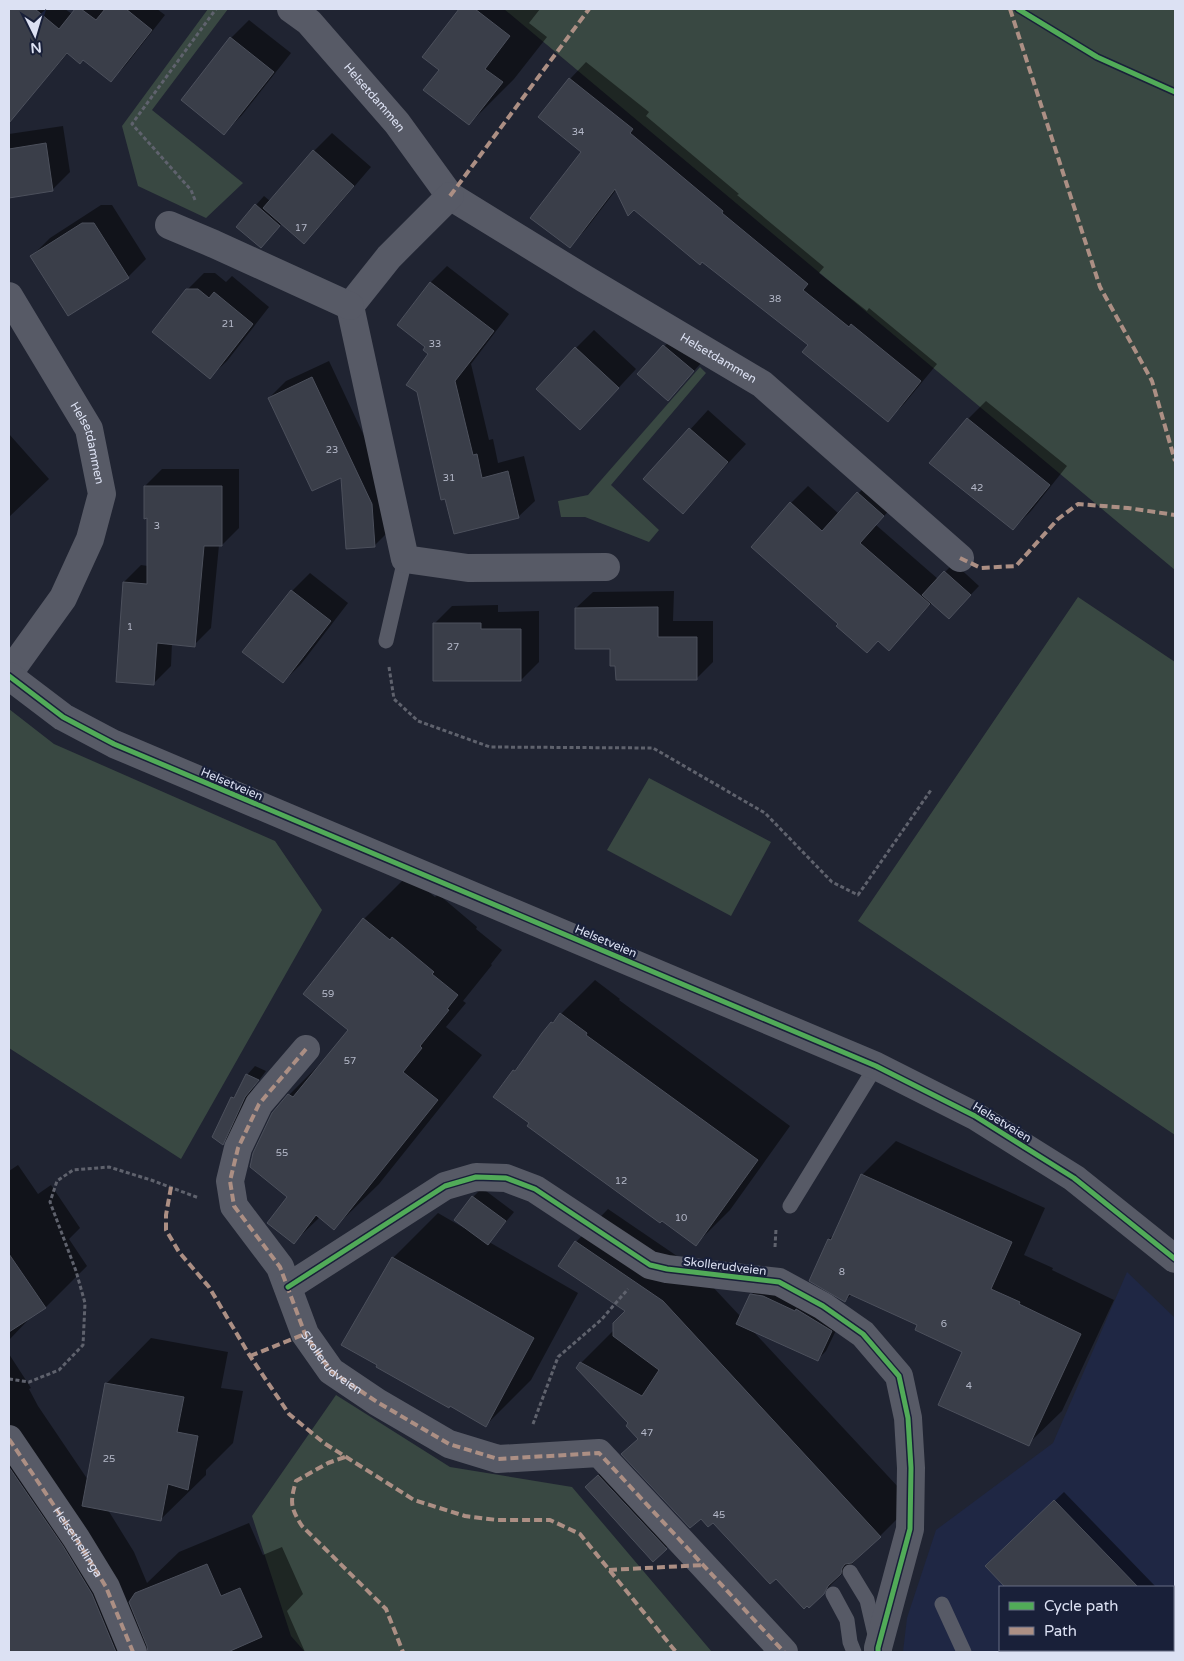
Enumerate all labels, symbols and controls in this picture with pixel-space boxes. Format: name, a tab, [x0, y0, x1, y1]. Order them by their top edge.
north arrow	[10, 10, 60, 60]
text: N	[30, 38, 42, 56]
street label: Helsetdammen	[341, 60, 408, 134]
house number: 34	[572, 126, 584, 138]
house number: 17	[295, 222, 307, 234]
house number: 38	[769, 293, 781, 305]
house number: 21	[222, 318, 234, 330]
street label: Helsetdammen	[678, 330, 759, 386]
house number: 33	[429, 338, 441, 350]
street label: Helsetdammen	[67, 399, 107, 485]
house number: 23	[326, 444, 338, 456]
house number: 31	[443, 472, 455, 484]
house number: 42	[971, 482, 983, 494]
house number: 3	[154, 520, 160, 532]
house number: 1	[127, 621, 133, 633]
house number: 27	[447, 641, 459, 653]
street label: Helsetveien	[199, 765, 265, 803]
street label: Helsetveien	[573, 922, 639, 960]
house number: 59	[322, 988, 334, 1000]
house number: 57	[344, 1055, 356, 1067]
street label: Helsetveien	[970, 1099, 1034, 1145]
house number: 55	[276, 1147, 288, 1159]
house number: 12	[615, 1175, 627, 1187]
house number: 10	[675, 1212, 687, 1224]
street label: Skollerudveien	[683, 1254, 767, 1278]
house number: 8	[839, 1266, 845, 1278]
house number: 6	[941, 1318, 947, 1330]
street label: Skollerudveien	[298, 1328, 365, 1397]
house number: 4	[966, 1380, 972, 1392]
house number: 47	[641, 1427, 653, 1439]
house number: 25	[103, 1453, 115, 1465]
street label: Helsethellinga	[50, 1504, 105, 1580]
house number: 45	[713, 1509, 725, 1521]
legend	[999, 1586, 1174, 1651]
text: Cycle path	[1044, 1597, 1118, 1615]
text: Path	[1044, 1622, 1077, 1640]

